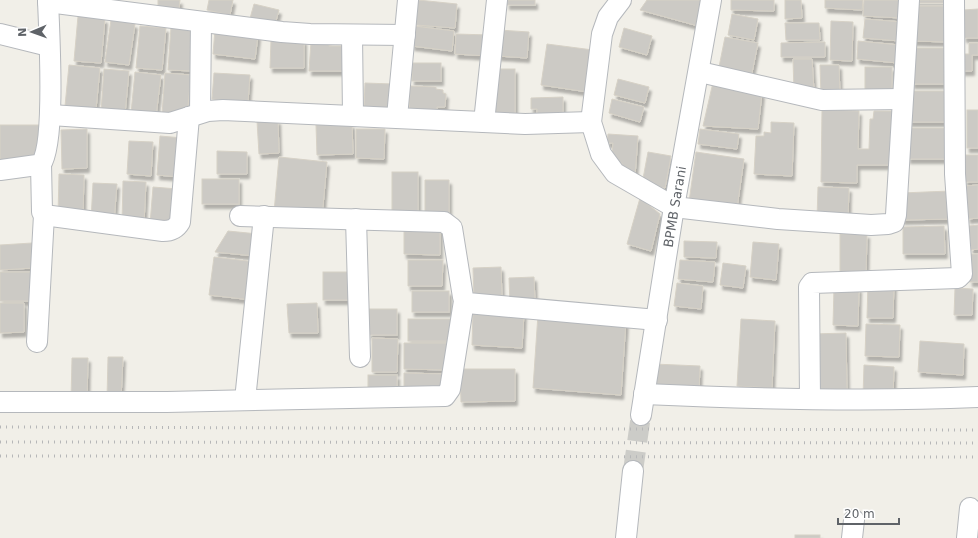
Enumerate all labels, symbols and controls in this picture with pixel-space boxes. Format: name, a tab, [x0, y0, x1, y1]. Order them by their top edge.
north arrow	[12, 12, 52, 52]
text: N	[16, 27, 29, 37]
street label: BPMB Sarani	[660, 165, 689, 249]
scale bar	[838, 500, 899, 526]
text: 20 m	[844, 507, 875, 521]

